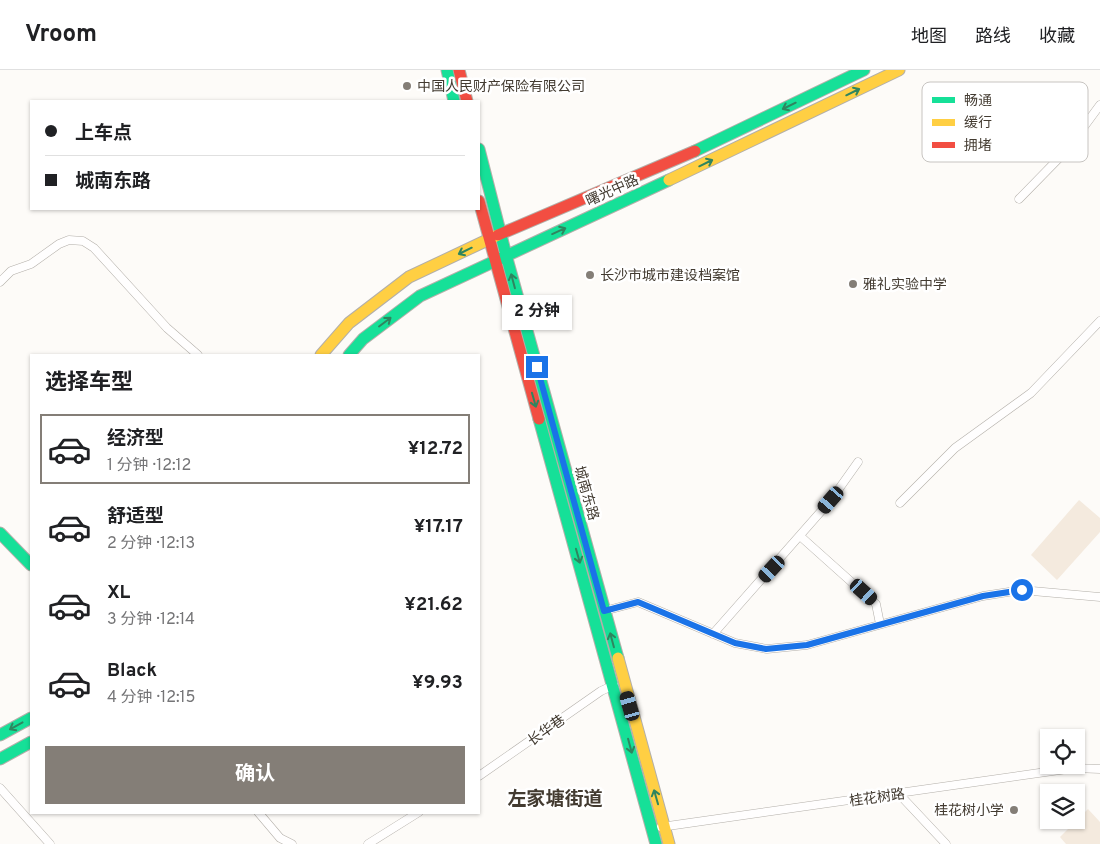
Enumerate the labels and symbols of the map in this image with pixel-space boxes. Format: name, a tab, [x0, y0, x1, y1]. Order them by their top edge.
place label: 中国人民财产保险有限公司	[417, 79, 585, 96]
marker: 中国人民财产保险有限公司	[401, 80, 413, 92]
legend	[922, 82, 1088, 162]
one-way arrow	[845, 87, 860, 96]
text: 畅通	[964, 93, 992, 110]
one-way arrow	[782, 102, 797, 111]
text: 缓行	[964, 115, 992, 132]
text: 拥堵	[964, 138, 992, 155]
one-way arrow	[698, 157, 713, 167]
street label: 曙光中路	[584, 172, 642, 211]
one-way arrow	[551, 225, 566, 235]
one-way arrow	[457, 246, 472, 256]
place label: 长沙市城市建设档案馆	[600, 267, 740, 285]
marker: 长沙市城市建设档案馆	[584, 269, 596, 281]
one-way arrow	[508, 274, 517, 290]
place label: 雅礼实验中学	[863, 276, 947, 294]
marker: 雅礼实验中学	[847, 278, 859, 290]
callout: 2 分钟	[502, 294, 572, 330]
one-way arrow	[378, 317, 391, 328]
route end	[526, 356, 548, 378]
one-way arrow	[530, 391, 540, 407]
street label: 城南东路	[570, 464, 601, 523]
car	[815, 484, 846, 516]
one-way arrow	[574, 548, 583, 564]
car	[756, 553, 787, 585]
car	[847, 576, 880, 608]
route start	[1011, 579, 1033, 601]
one-way arrow	[607, 633, 617, 649]
car	[618, 690, 641, 722]
street label: 长华巷	[524, 711, 569, 750]
one-way arrow	[9, 722, 23, 732]
one-way arrow	[626, 738, 636, 754]
street label: 桂花树路	[848, 785, 906, 811]
district label: 左家塘街道	[507, 788, 603, 812]
one-way arrow	[651, 789, 661, 805]
place label: 桂花树小学	[934, 802, 1004, 820]
marker: 桂花树小学	[1008, 804, 1020, 816]

